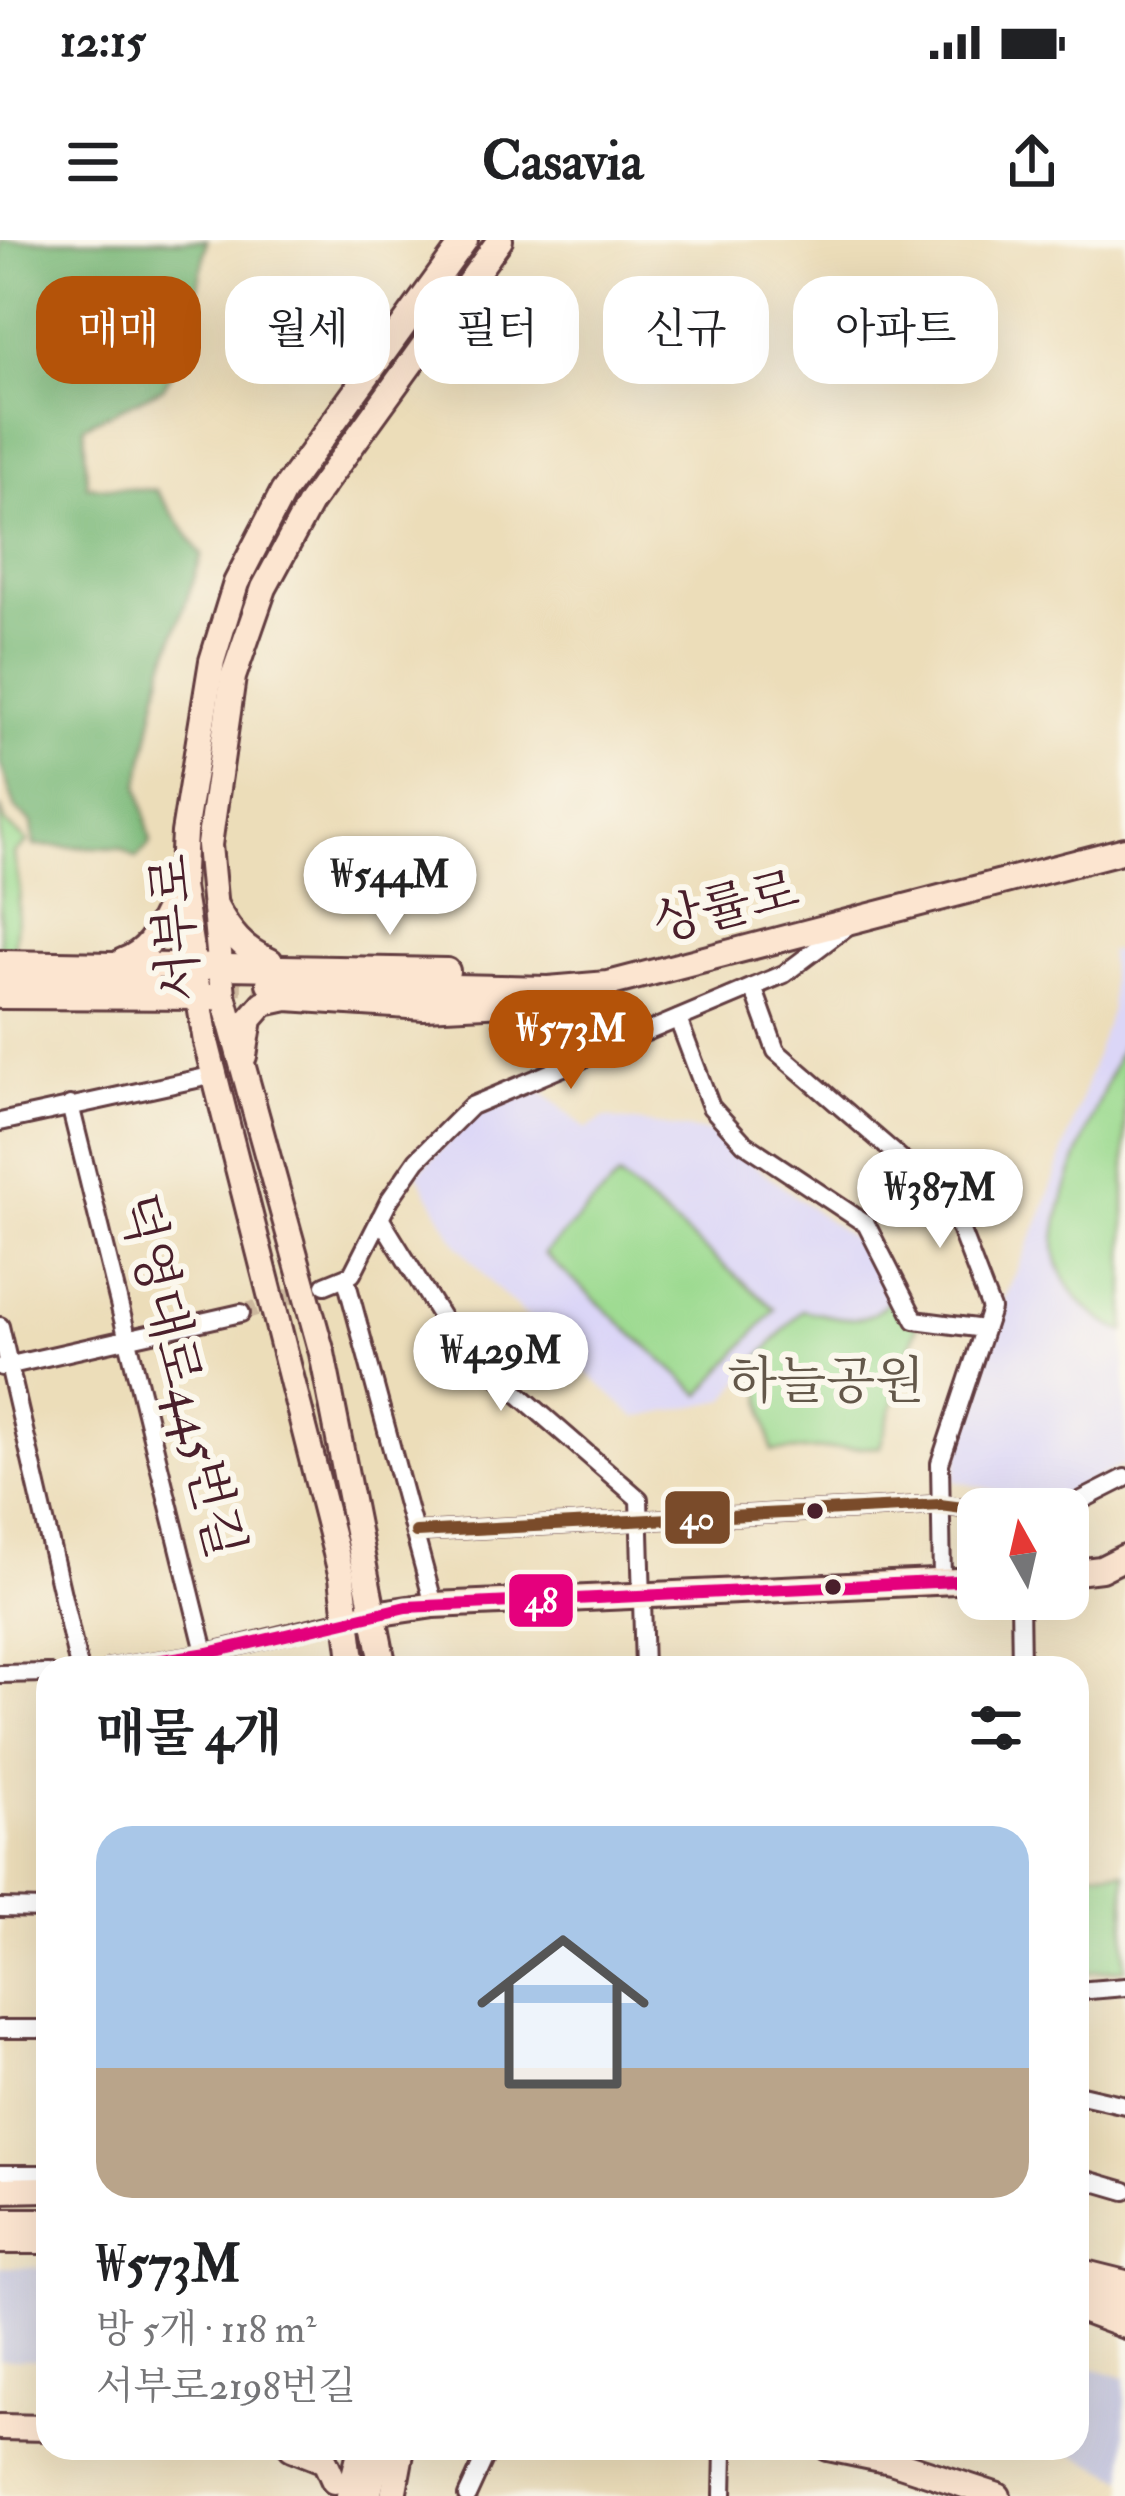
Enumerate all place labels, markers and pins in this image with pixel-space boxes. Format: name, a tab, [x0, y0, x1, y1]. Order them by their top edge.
pin: ₩544M	[306, 836, 474, 938]
pin: ₩573M	[487, 990, 655, 1092]
pin: ₩387M	[856, 1149, 1024, 1251]
pin: ₩429M	[417, 1312, 585, 1414]
unlabelled marker	[804, 1500, 826, 1522]
unlabelled marker	[822, 1576, 844, 1598]

